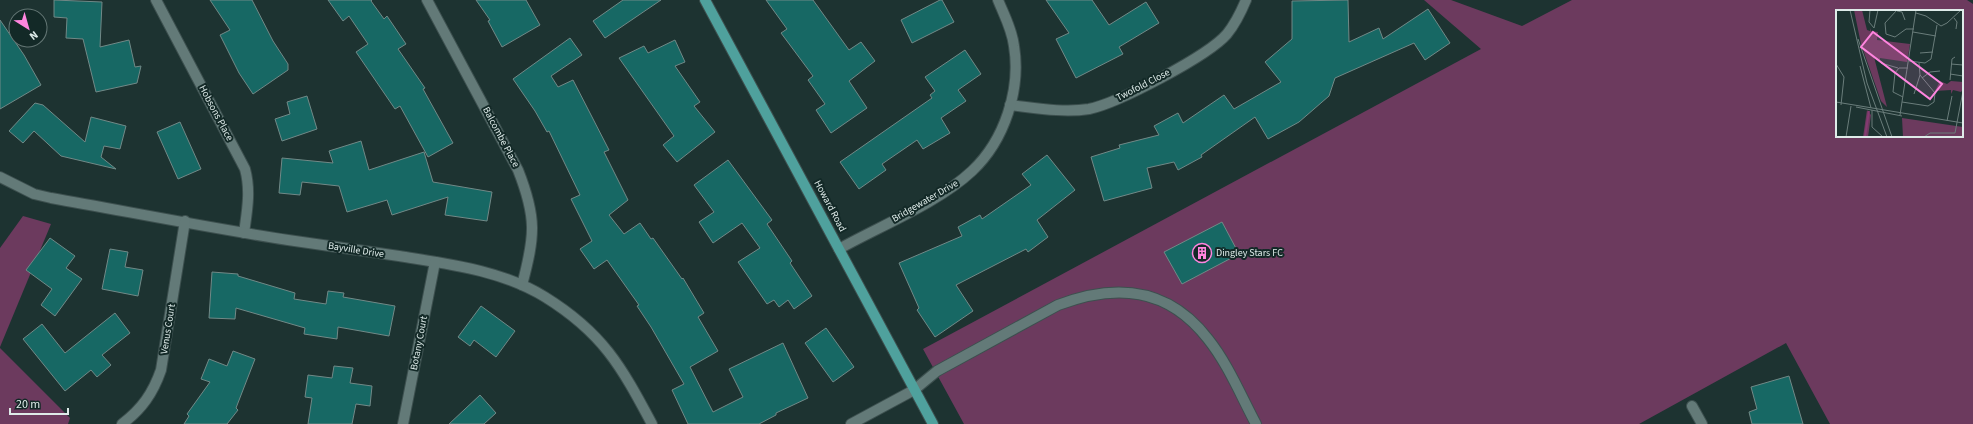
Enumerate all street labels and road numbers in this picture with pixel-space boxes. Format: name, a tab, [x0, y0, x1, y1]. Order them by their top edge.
street label: Twofold Close	[1114, 65, 1172, 105]
street label: Hobsons Place	[195, 83, 237, 143]
street label: Balcombe Place	[479, 104, 523, 170]
street label: Bridgewater Drive	[889, 176, 961, 226]
street label: Howard Road	[811, 178, 849, 234]
street label: Bayville Drive	[327, 239, 385, 261]
street label: Venus Court	[157, 302, 179, 355]
street label: Botany Court	[407, 314, 431, 371]

